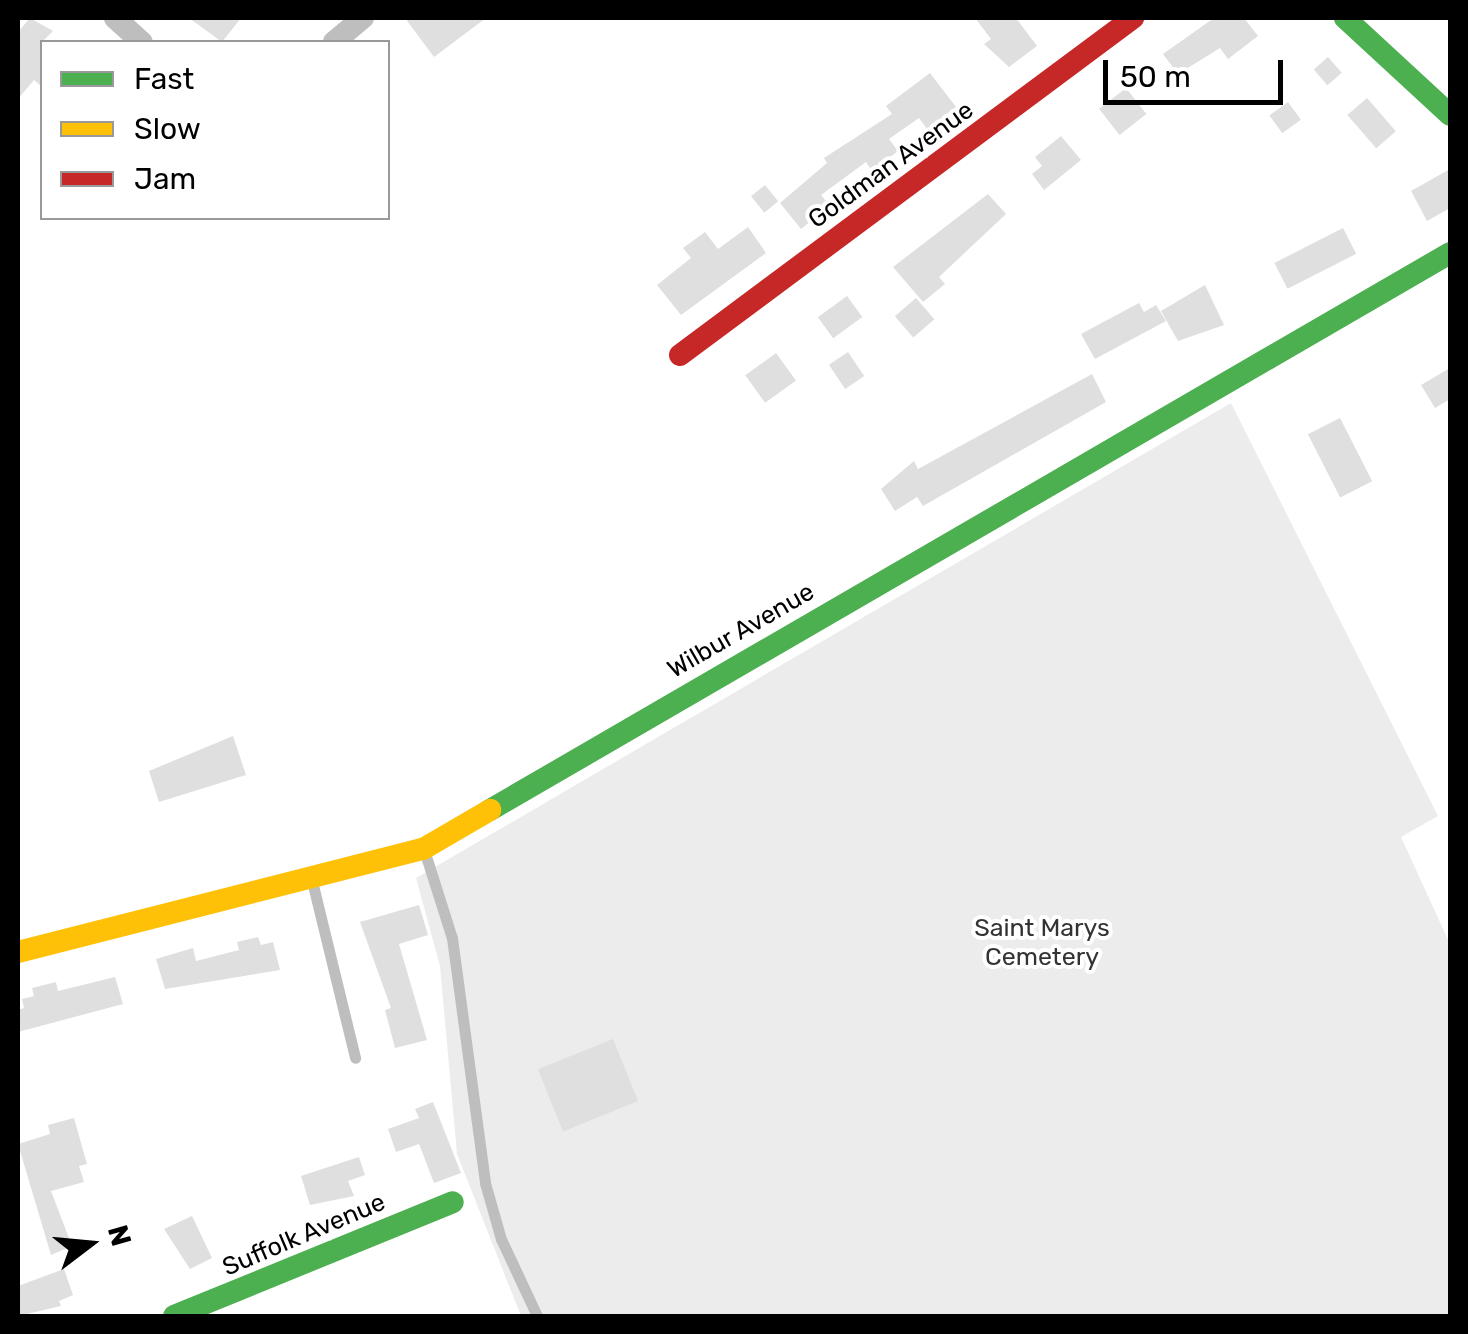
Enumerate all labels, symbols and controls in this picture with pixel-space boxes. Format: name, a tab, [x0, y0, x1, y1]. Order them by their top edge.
legend	[40, 40, 390, 220]
scale bar	[1108, 40, 1288, 102]
text: 50 m	[1120, 59, 1191, 95]
text: Fast	[134, 61, 194, 97]
street label: Goldman Avenue	[802, 95, 980, 235]
text: Slow	[134, 111, 201, 147]
text: Jam	[134, 161, 196, 197]
street label: Wilbur Avenue	[662, 577, 820, 685]
park label: Saint Marys Cemetery	[974, 914, 1110, 973]
street label: Suffolk Avenue	[218, 1187, 390, 1283]
north arrow	[40, 1194, 140, 1294]
text: N	[101, 1221, 138, 1250]

